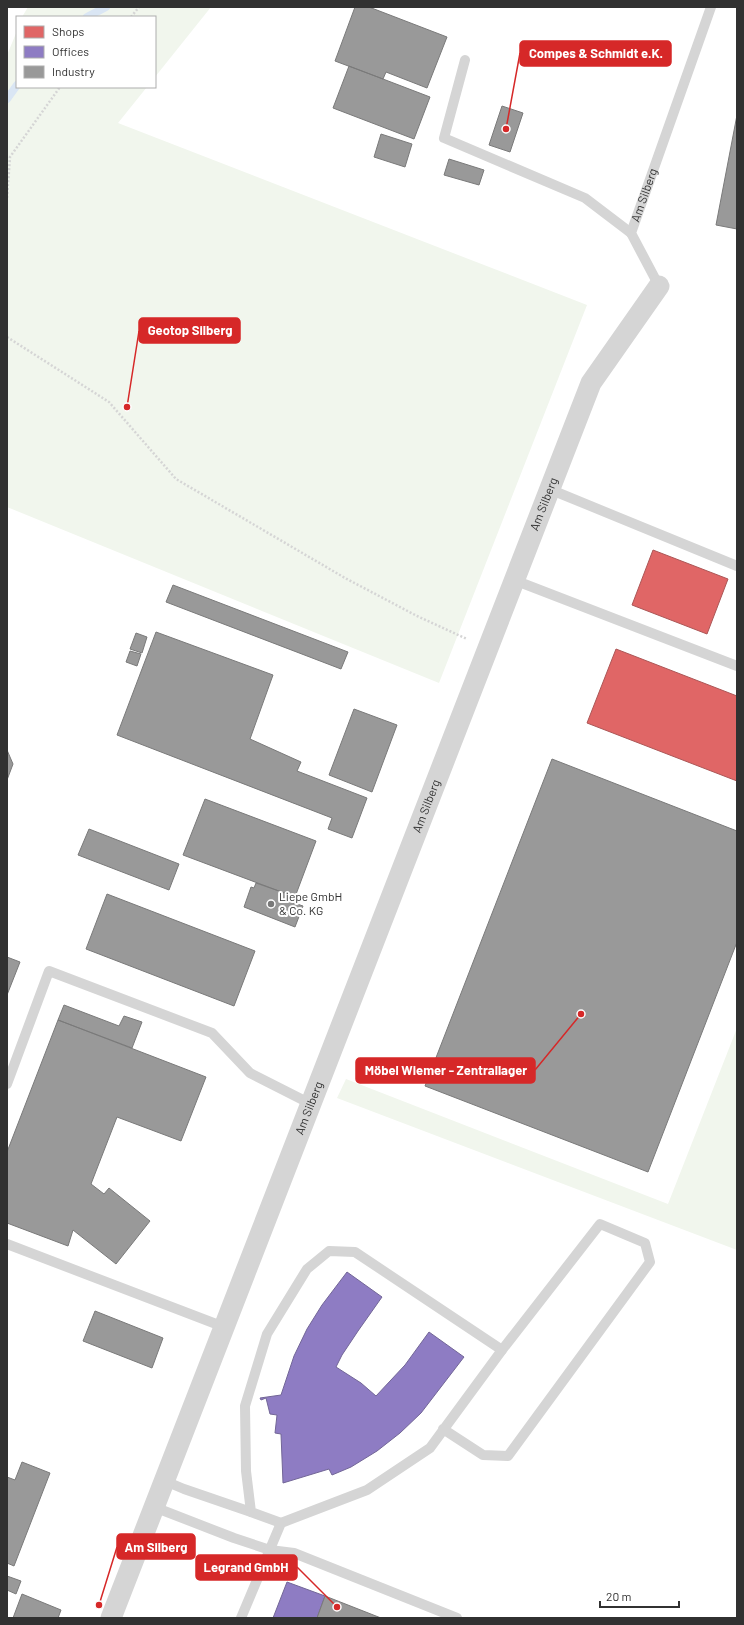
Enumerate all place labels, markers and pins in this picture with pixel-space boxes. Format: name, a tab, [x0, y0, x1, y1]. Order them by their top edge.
callout: Compes & Schmidt e.K.	[520, 41, 671, 66]
callout: Geotop Silberg	[139, 318, 240, 343]
place label: Liepe GmbH & Co. KG	[279, 889, 342, 917]
marker: Liepe GmbH & Co. KG	[266, 899, 276, 909]
callout: Möbel Wiemer - Zentrallager	[356, 1058, 535, 1083]
callout: Am Silberg	[117, 1534, 195, 1559]
callout: Legrand GmbH	[196, 1555, 297, 1580]

